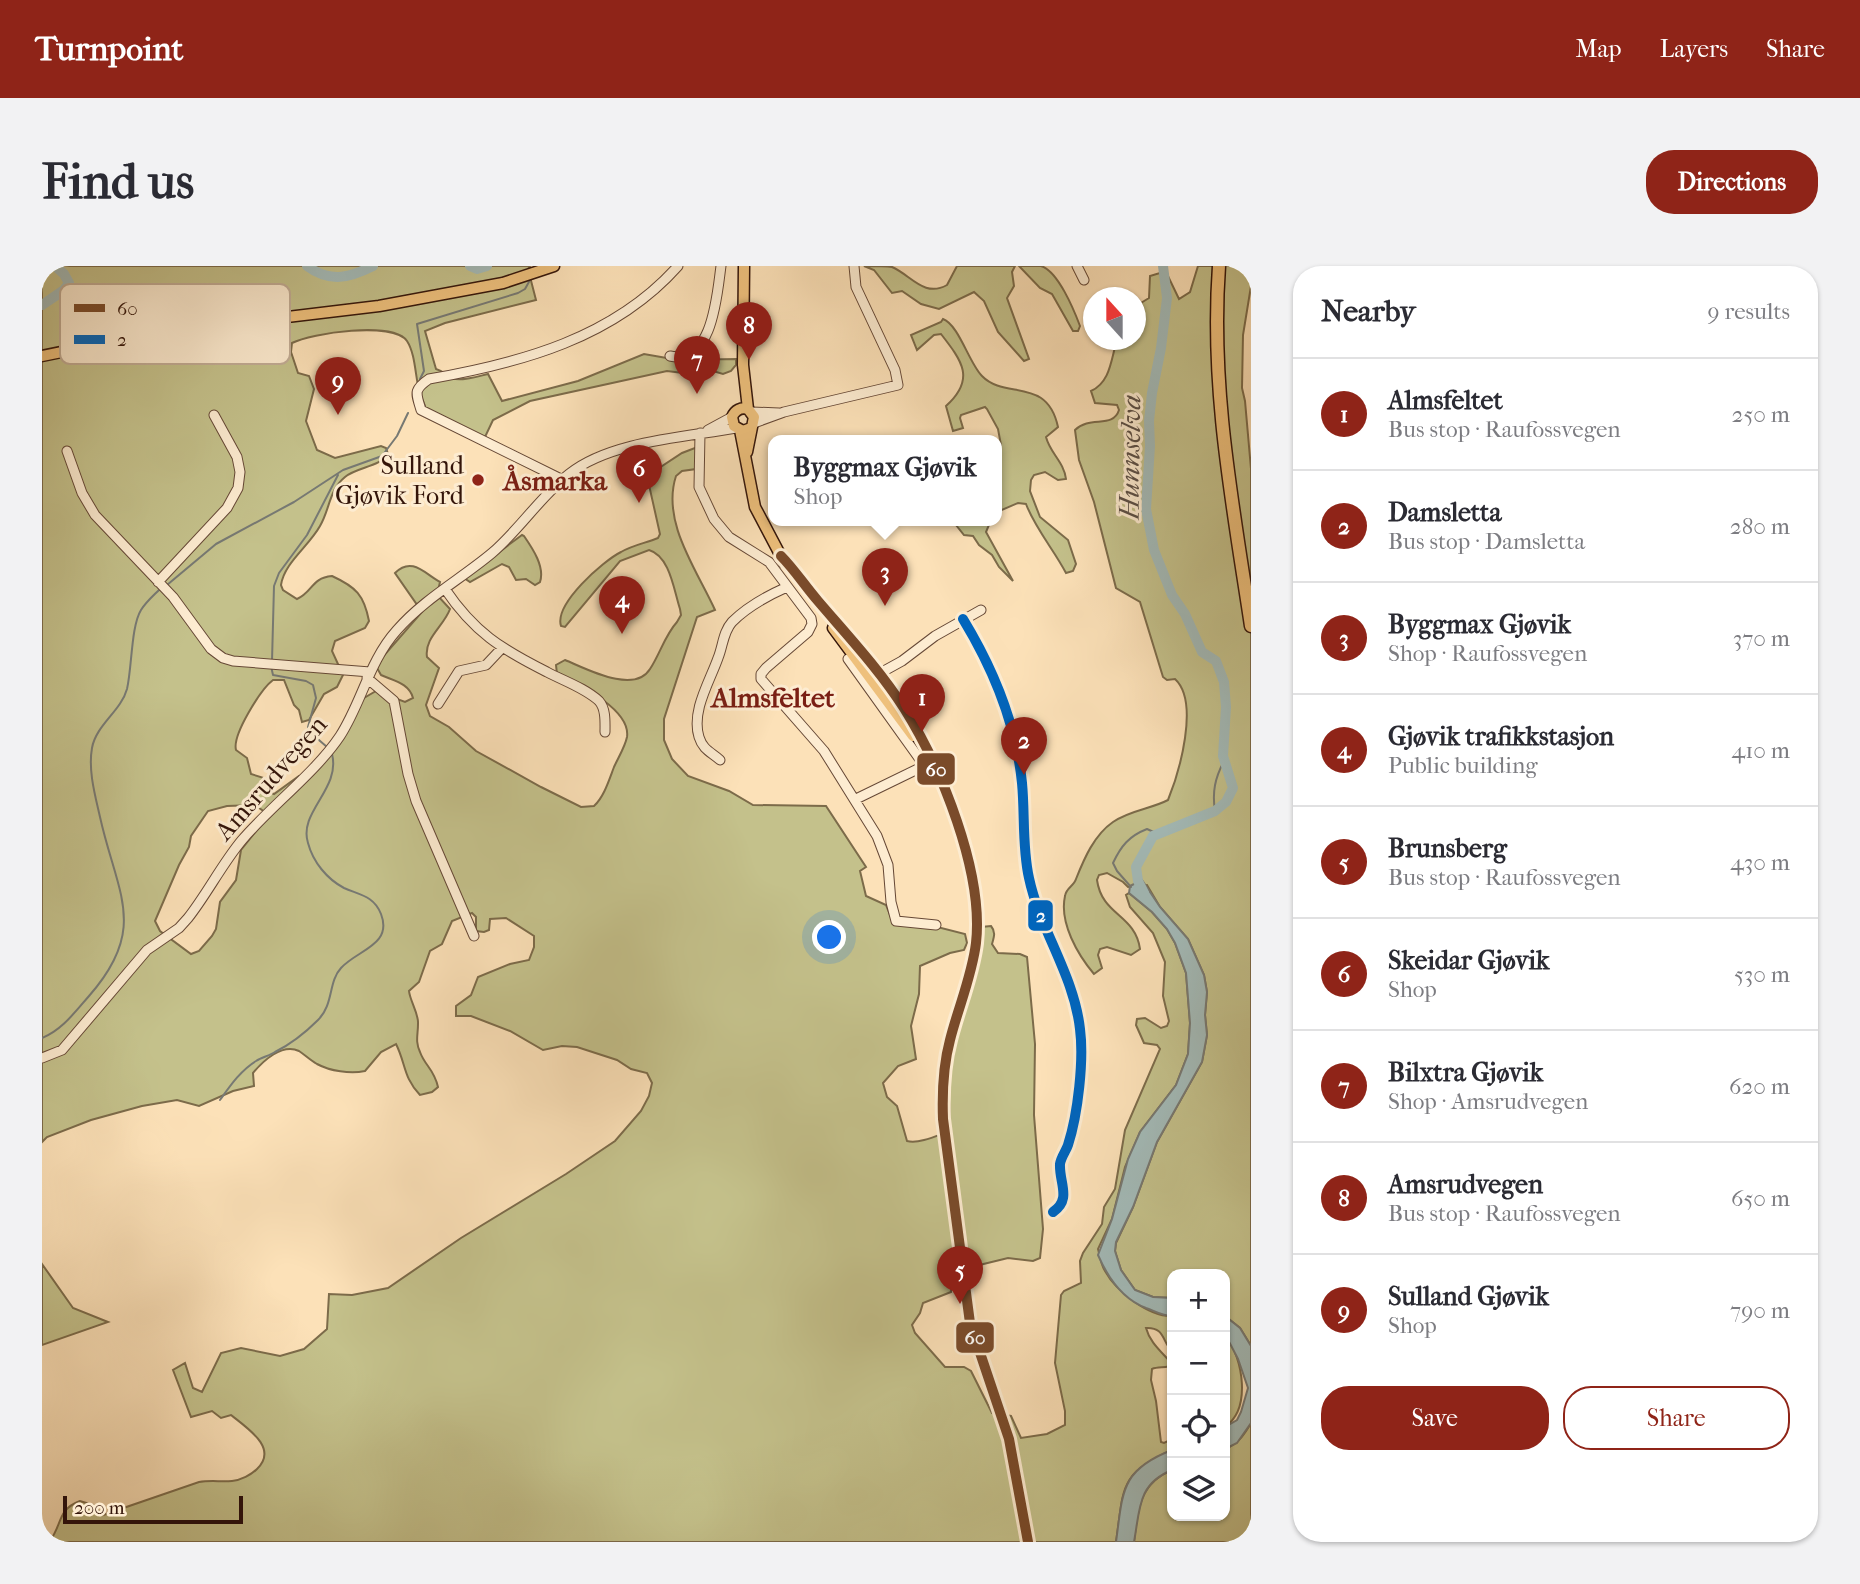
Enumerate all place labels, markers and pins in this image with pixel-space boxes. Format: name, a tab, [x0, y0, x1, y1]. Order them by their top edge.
pin: 8	[726, 302, 772, 360]
pin: 7	[674, 336, 720, 394]
pin: 9	[315, 357, 361, 415]
pin: 6	[616, 445, 662, 503]
place label: Sulland Gjøvik Ford	[335, 450, 465, 511]
marker: Sulland Gjøvik Ford	[470, 472, 486, 488]
pin: 3	[862, 548, 908, 606]
pin: 4	[599, 576, 645, 634]
pin: 1	[899, 674, 945, 732]
pin: 2	[1001, 717, 1047, 775]
pin: 5	[937, 1246, 983, 1304]

